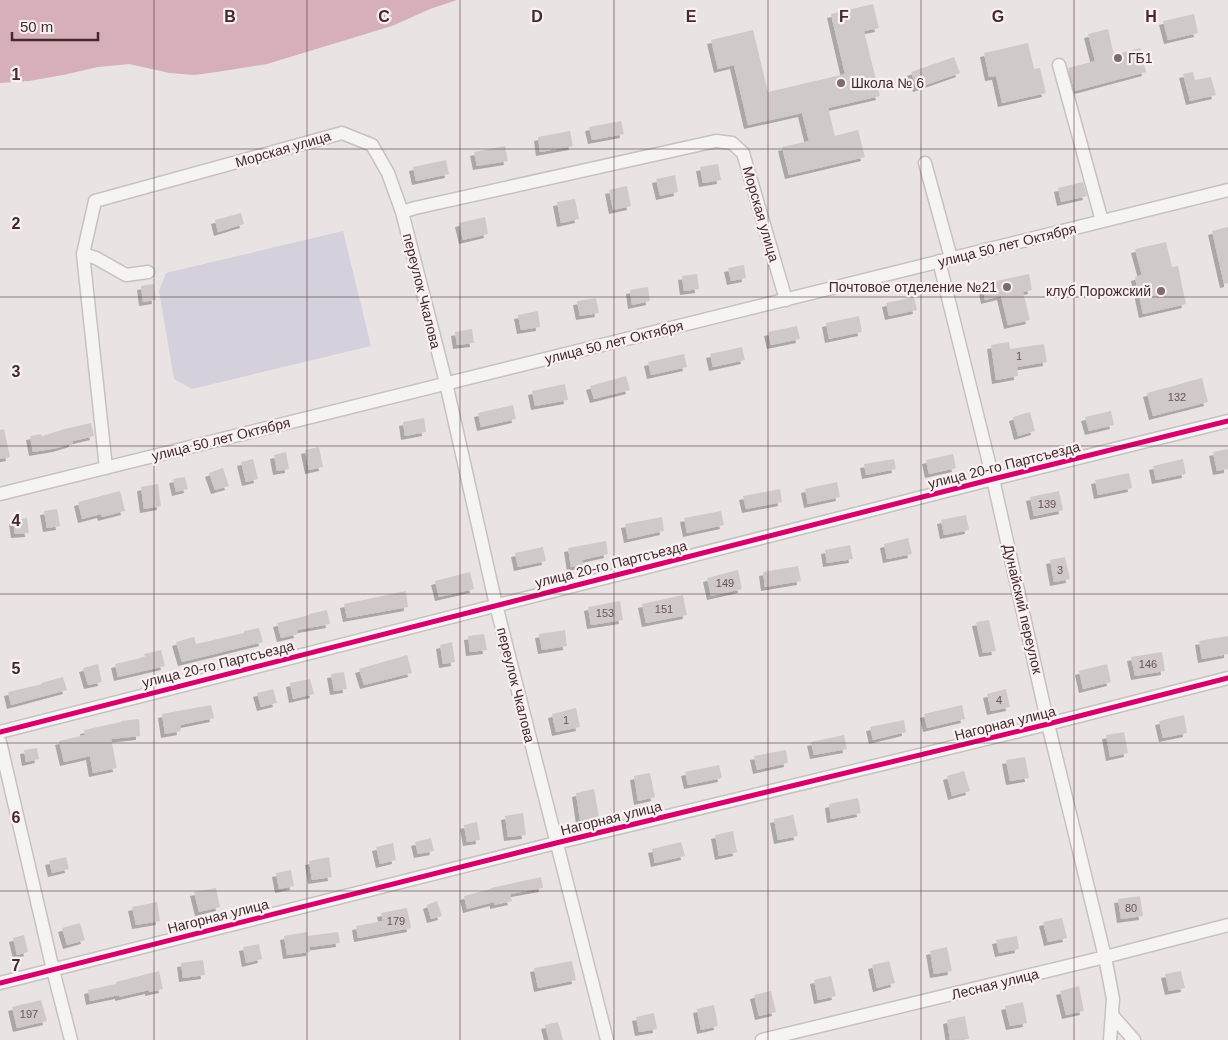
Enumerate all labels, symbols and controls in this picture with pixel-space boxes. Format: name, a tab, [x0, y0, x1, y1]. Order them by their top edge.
text: B	[224, 8, 236, 25]
text: C	[378, 8, 390, 25]
text: D	[531, 8, 543, 25]
text: E	[686, 8, 697, 25]
text: F	[839, 8, 849, 25]
text: G	[992, 8, 1004, 25]
text: H	[1145, 8, 1157, 25]
scale bar	[12, 10, 99, 42]
text: 50 m	[20, 18, 53, 35]
place label: ГБ1	[1128, 50, 1153, 66]
marker: ГБ1	[1112, 52, 1124, 64]
text: 1	[12, 66, 21, 83]
place label: Школа № 6	[851, 75, 924, 91]
marker: Школа № 6	[835, 77, 847, 89]
street label: Морская улица	[233, 128, 333, 170]
street label: Морская улица	[740, 164, 782, 264]
text: 2	[12, 215, 21, 232]
street label: улица 50 лет Октября	[936, 220, 1078, 270]
street label: переулок Чкалова	[400, 232, 444, 351]
place label: Почтовое отделение №21	[829, 279, 997, 295]
marker: Почтовое отделение №21	[1001, 281, 1013, 293]
place label: клуб Порожский	[1046, 283, 1151, 299]
marker: клуб Порожский	[1155, 285, 1167, 297]
street label: улица 50 лет Октября	[543, 317, 685, 367]
house number: 1	[1016, 350, 1022, 362]
text: 3	[12, 363, 21, 380]
house number: 132	[1168, 391, 1186, 403]
street label: улица 50 лет Октября	[150, 414, 292, 464]
street label: улица 20-го Партсъезда	[926, 438, 1082, 492]
house number: 139	[1038, 498, 1056, 510]
text: 4	[12, 512, 21, 529]
street label: улица 20-го Партсъезда	[533, 537, 689, 591]
street label: Дунайский переулок	[1000, 543, 1046, 676]
house number: 3	[1057, 564, 1063, 576]
house number: 149	[716, 577, 734, 589]
house number: 151	[655, 603, 673, 615]
house number: 153	[596, 607, 614, 619]
street label: переулок Чкалова	[494, 626, 538, 745]
street label: улица 20-го Партсъезда	[140, 637, 296, 691]
house number: 146	[1139, 658, 1157, 670]
text: 5	[12, 660, 21, 677]
house number: 4	[996, 694, 1002, 706]
street label: Нагорная улица	[953, 703, 1057, 743]
house number: 1	[563, 714, 569, 726]
street label: Нагорная улица	[559, 798, 663, 838]
text: 6	[12, 809, 21, 826]
street label: Нагорная улица	[166, 896, 270, 936]
house number: 80	[1125, 902, 1137, 914]
house number: 179	[387, 915, 405, 927]
text: 7	[12, 957, 21, 974]
street label: Лесная улица	[950, 965, 1041, 1003]
house number: 197	[20, 1008, 38, 1020]

